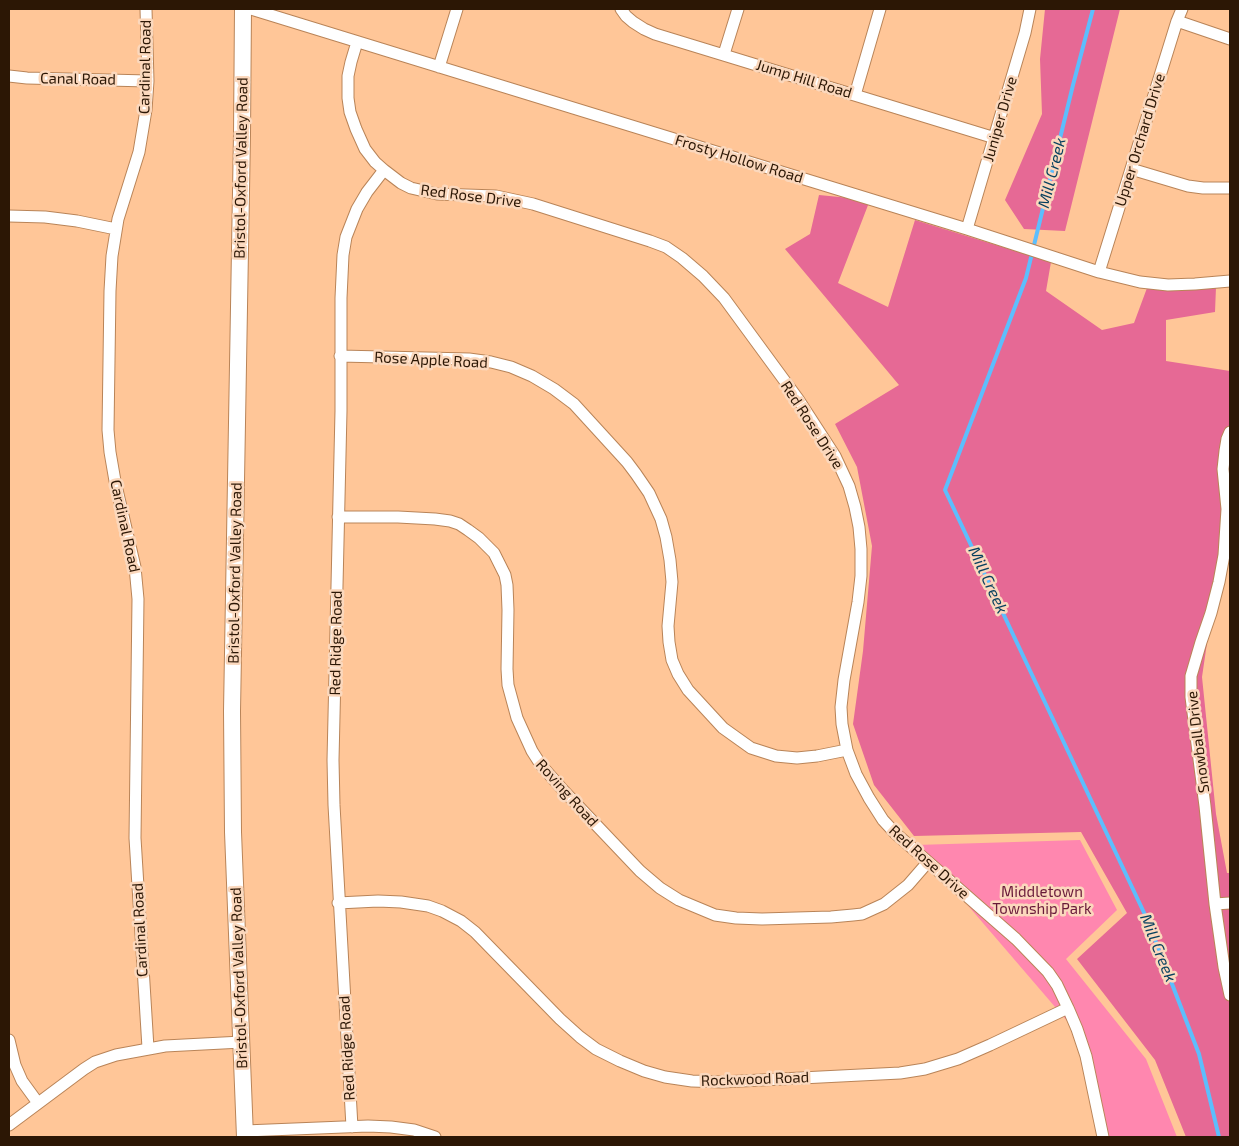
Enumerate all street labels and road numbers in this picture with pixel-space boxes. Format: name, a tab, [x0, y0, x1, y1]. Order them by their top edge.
street label: Cardinal Road	[135, 20, 155, 114]
street label: Jump Hill Road	[754, 56, 854, 102]
street label: Canal Road	[40, 69, 116, 89]
street label: Upper Orchard Drive	[1111, 71, 1169, 209]
street label: Juniper Drive	[979, 74, 1021, 164]
street label: Bristol-Oxford Valley Road	[230, 77, 252, 259]
street label: Frosty Hollow Road	[673, 131, 805, 187]
street label: Red Rose Drive	[420, 181, 522, 211]
street label: Rose Apple Road	[374, 348, 488, 372]
street label: Red Rose Drive	[777, 378, 847, 472]
street label: Cardinal Road	[106, 478, 144, 574]
street label: Bristol-Oxford Valley Road	[224, 482, 246, 664]
street label: Red Ridge Road	[326, 590, 346, 696]
street label: Snowball Drive	[1183, 690, 1213, 794]
street label: Roving Road	[532, 756, 602, 830]
street label: Red Rose Drive	[885, 821, 973, 903]
street label: Cardinal Road	[129, 882, 151, 978]
street label: Bristol-Oxford Valley Road	[227, 887, 251, 1069]
street label: Red Ridge Road	[335, 995, 359, 1101]
street label: Rockwood Road	[700, 1068, 810, 1090]

